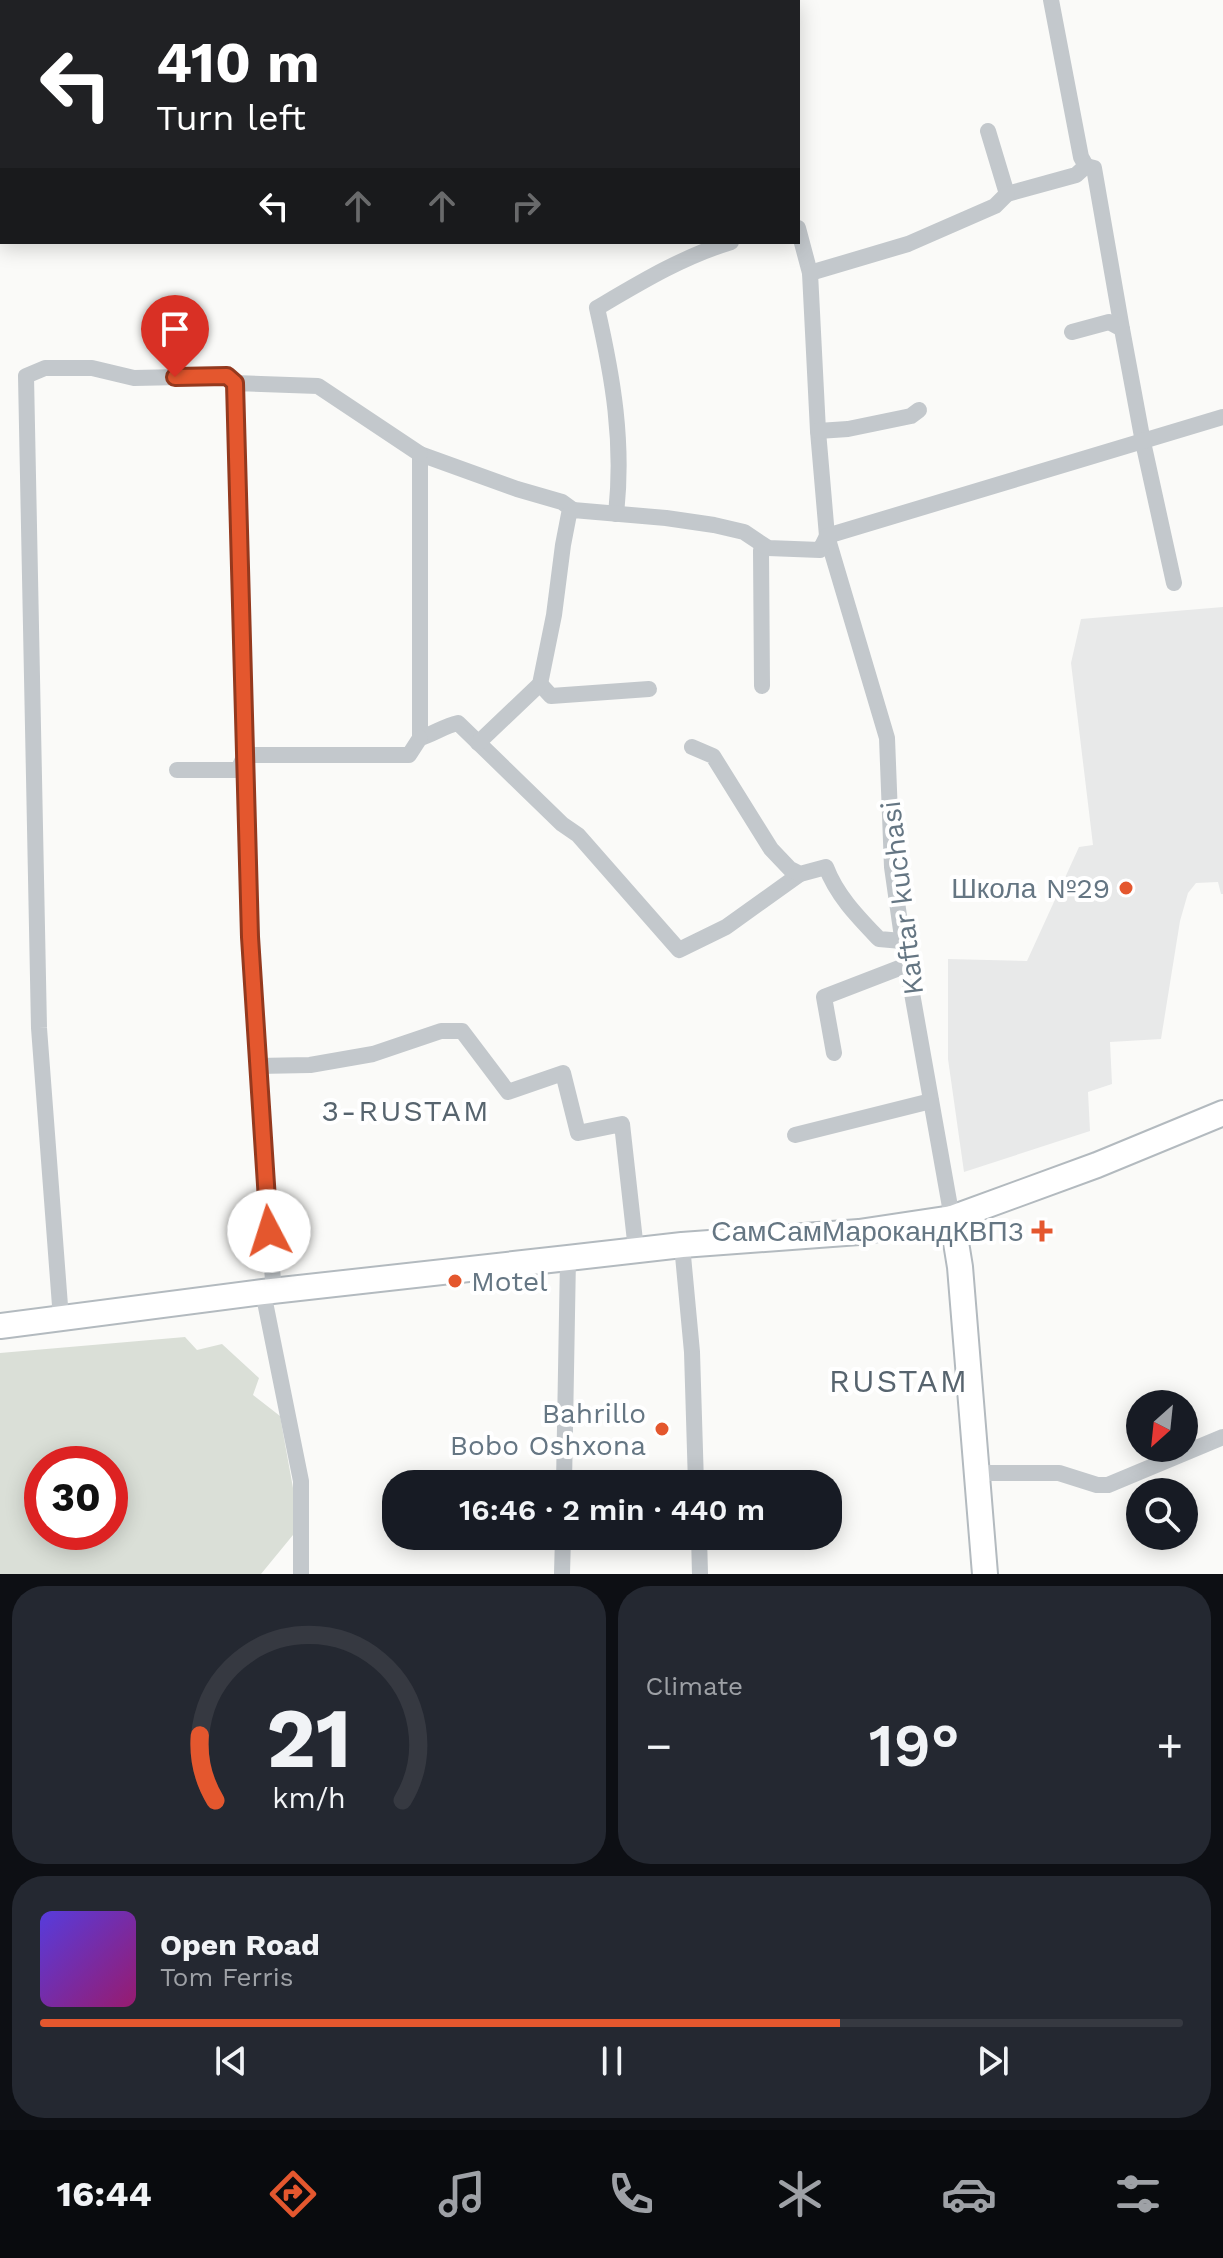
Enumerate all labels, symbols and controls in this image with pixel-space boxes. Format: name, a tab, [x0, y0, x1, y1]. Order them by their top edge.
text: 410 m	[156, 30, 320, 96]
icon: left	[24, 32, 128, 136]
text: Turn left	[156, 97, 306, 139]
icon: left	[252, 184, 296, 228]
icon: ahead	[336, 184, 380, 228]
icon: ahead	[420, 184, 464, 228]
icon: right	[504, 184, 548, 228]
pin	[141, 295, 209, 377]
icon: arrive	[153, 307, 197, 351]
street label: Kaftar kuchasi	[874, 799, 930, 997]
place label: Школа №29	[951, 872, 1110, 905]
marker: Школа №29	[1117, 879, 1135, 897]
district label: 3-RUSTAM	[321, 1093, 491, 1128]
position arrow	[227, 1189, 311, 1273]
place label: СамСамМарокандКВП3	[711, 1215, 1024, 1248]
marker: СамСамМарокандКВП3	[1031, 1220, 1053, 1242]
place label: Motel	[471, 1265, 548, 1298]
marker: Motel	[446, 1272, 464, 1290]
district label: RUSTAM	[829, 1362, 969, 1400]
north arrow	[1126, 1390, 1198, 1462]
map controls	[1126, 1390, 1198, 1550]
place label: Bahrillo Bobo Oshxona	[450, 1397, 646, 1462]
marker: Bahrillo Bobo Oshxona	[653, 1420, 671, 1438]
speed limit sign: 30	[24, 1446, 128, 1550]
button: search	[1126, 1478, 1198, 1550]
text: 16:46 · 2 min · 440 m	[459, 1492, 765, 1527]
text: Climate	[646, 1671, 743, 1701]
text: 21	[266, 1690, 351, 1787]
text: 19°	[869, 1710, 960, 1781]
text: −	[646, 1720, 672, 1772]
text: +	[1156, 1720, 1183, 1772]
text: km/h	[272, 1781, 346, 1815]
text: Open Road	[160, 1927, 320, 1962]
text: Tom Ferris	[160, 1962, 293, 1992]
icon: previous	[209, 2039, 253, 2083]
icon: pause	[590, 2039, 634, 2083]
icon: next	[971, 2039, 1015, 2083]
icon: directions	[265, 2166, 321, 2222]
icon: music	[434, 2166, 490, 2222]
icon: phone	[603, 2166, 659, 2222]
icon: climate	[772, 2166, 828, 2222]
icon: car	[941, 2166, 997, 2222]
icon: filters	[1110, 2166, 1166, 2222]
text: 16:44	[57, 2173, 152, 2215]

